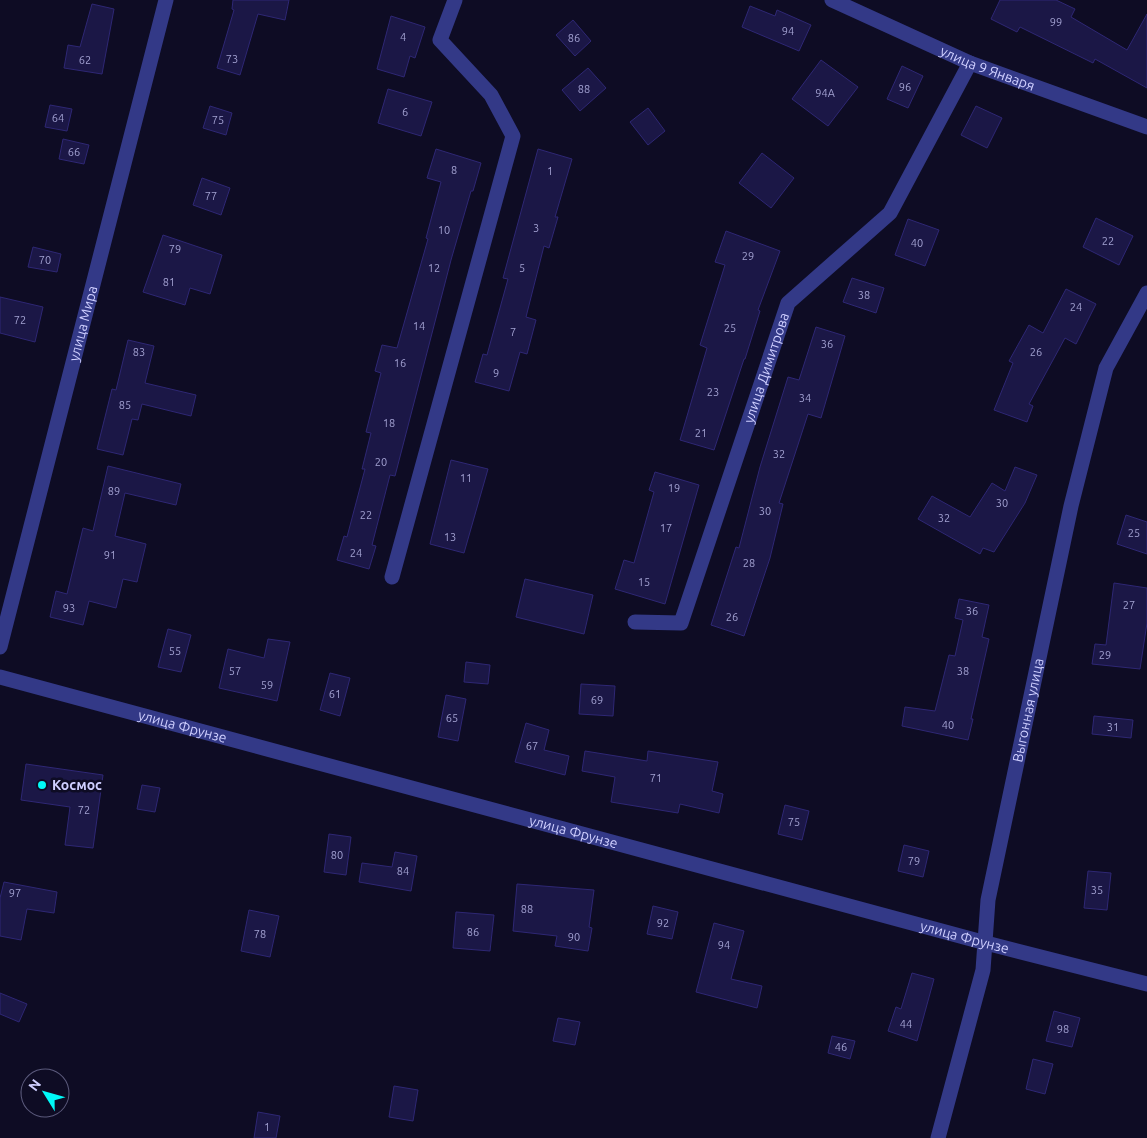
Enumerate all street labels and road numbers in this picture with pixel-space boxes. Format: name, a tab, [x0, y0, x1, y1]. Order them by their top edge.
street label: улица 9 Января	[938, 42, 1037, 94]
street label: улица Мира	[66, 284, 100, 363]
street label: улица Димитрова	[740, 310, 792, 425]
street label: Выгонная улица	[1009, 657, 1047, 764]
street label: улица Фрунзе	[136, 707, 229, 746]
street label: улица Фрунзе	[527, 812, 620, 851]
street label: улица Фрунзе	[918, 918, 1011, 957]

